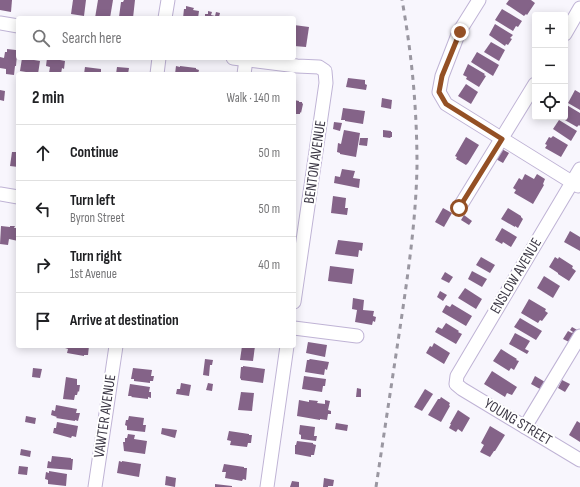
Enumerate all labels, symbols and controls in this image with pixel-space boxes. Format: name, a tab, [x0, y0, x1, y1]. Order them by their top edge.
map controls	[532, 12, 568, 120]
button: +	[532, 12, 568, 48]
search box	[16, 16, 296, 60]
route end	[451, 23, 469, 41]
icon: search	[30, 27, 52, 49]
text: Search here	[62, 29, 122, 48]
button: −	[532, 48, 568, 84]
button: locate	[532, 84, 568, 120]
text: 2 min	[32, 88, 64, 108]
text: Walk · 140 m	[227, 90, 280, 106]
street label: BENTON AVENUE	[300, 119, 330, 205]
icon: ahead	[32, 142, 54, 164]
text: Continue	[70, 143, 119, 162]
text: 50 m	[259, 145, 280, 161]
text: Turn left	[70, 191, 115, 210]
icon: left	[32, 198, 54, 220]
route start	[450, 199, 468, 217]
text: 50 m	[259, 201, 280, 217]
text: Byron Street	[70, 210, 125, 226]
street label: ENSLOW AVENUE	[486, 235, 546, 317]
text: Turn right	[70, 247, 122, 266]
icon: right	[32, 254, 54, 276]
text: 40 m	[258, 257, 280, 273]
text: 1st Avenue	[70, 266, 117, 282]
icon: arrive	[32, 310, 54, 332]
text: Arrive at destination	[70, 311, 179, 330]
street label: VAWTER AVENUE	[90, 373, 120, 459]
street label: YOUNG STREET	[480, 394, 556, 450]

